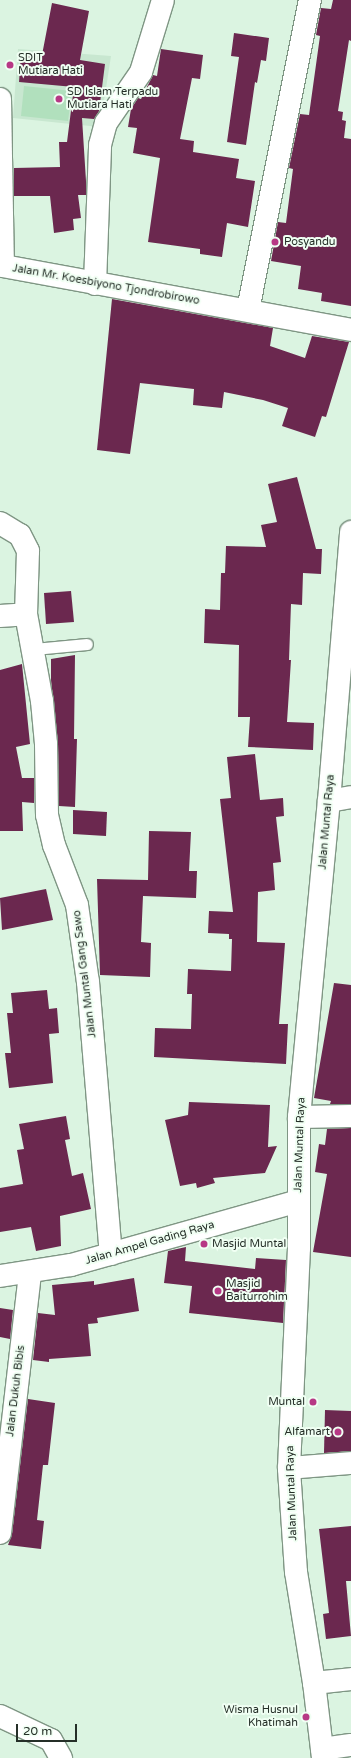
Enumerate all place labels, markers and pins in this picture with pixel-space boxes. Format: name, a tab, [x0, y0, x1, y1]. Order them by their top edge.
place label: SDIT Mutiara Hati	[18, 52, 83, 78]
marker: SDIT Mutiara Hati	[5, 60, 15, 70]
place label: SD Islam Terpadu Mutiara Hati	[67, 86, 158, 112]
marker: SD Islam Terpadu Mutiara Hati	[54, 94, 64, 104]
place label: Posyandu	[284, 235, 336, 249]
marker: Posyandu	[269, 236, 281, 248]
place label: Masjid Muntal	[212, 1237, 286, 1251]
marker: Masjid Muntal	[199, 1239, 209, 1249]
place label: Masjid Baiturrohim	[226, 1278, 288, 1304]
marker: Masjid Baiturrohim	[213, 1286, 223, 1296]
place label: Muntal	[268, 1395, 305, 1409]
marker: Muntal	[308, 1397, 318, 1407]
place label: Alfamart	[284, 1425, 330, 1439]
marker: Alfamart	[333, 1427, 343, 1437]
place label: Wisma Husnul Khatimah	[224, 1704, 298, 1730]
marker: Wisma Husnul Khatimah	[301, 1712, 311, 1722]

